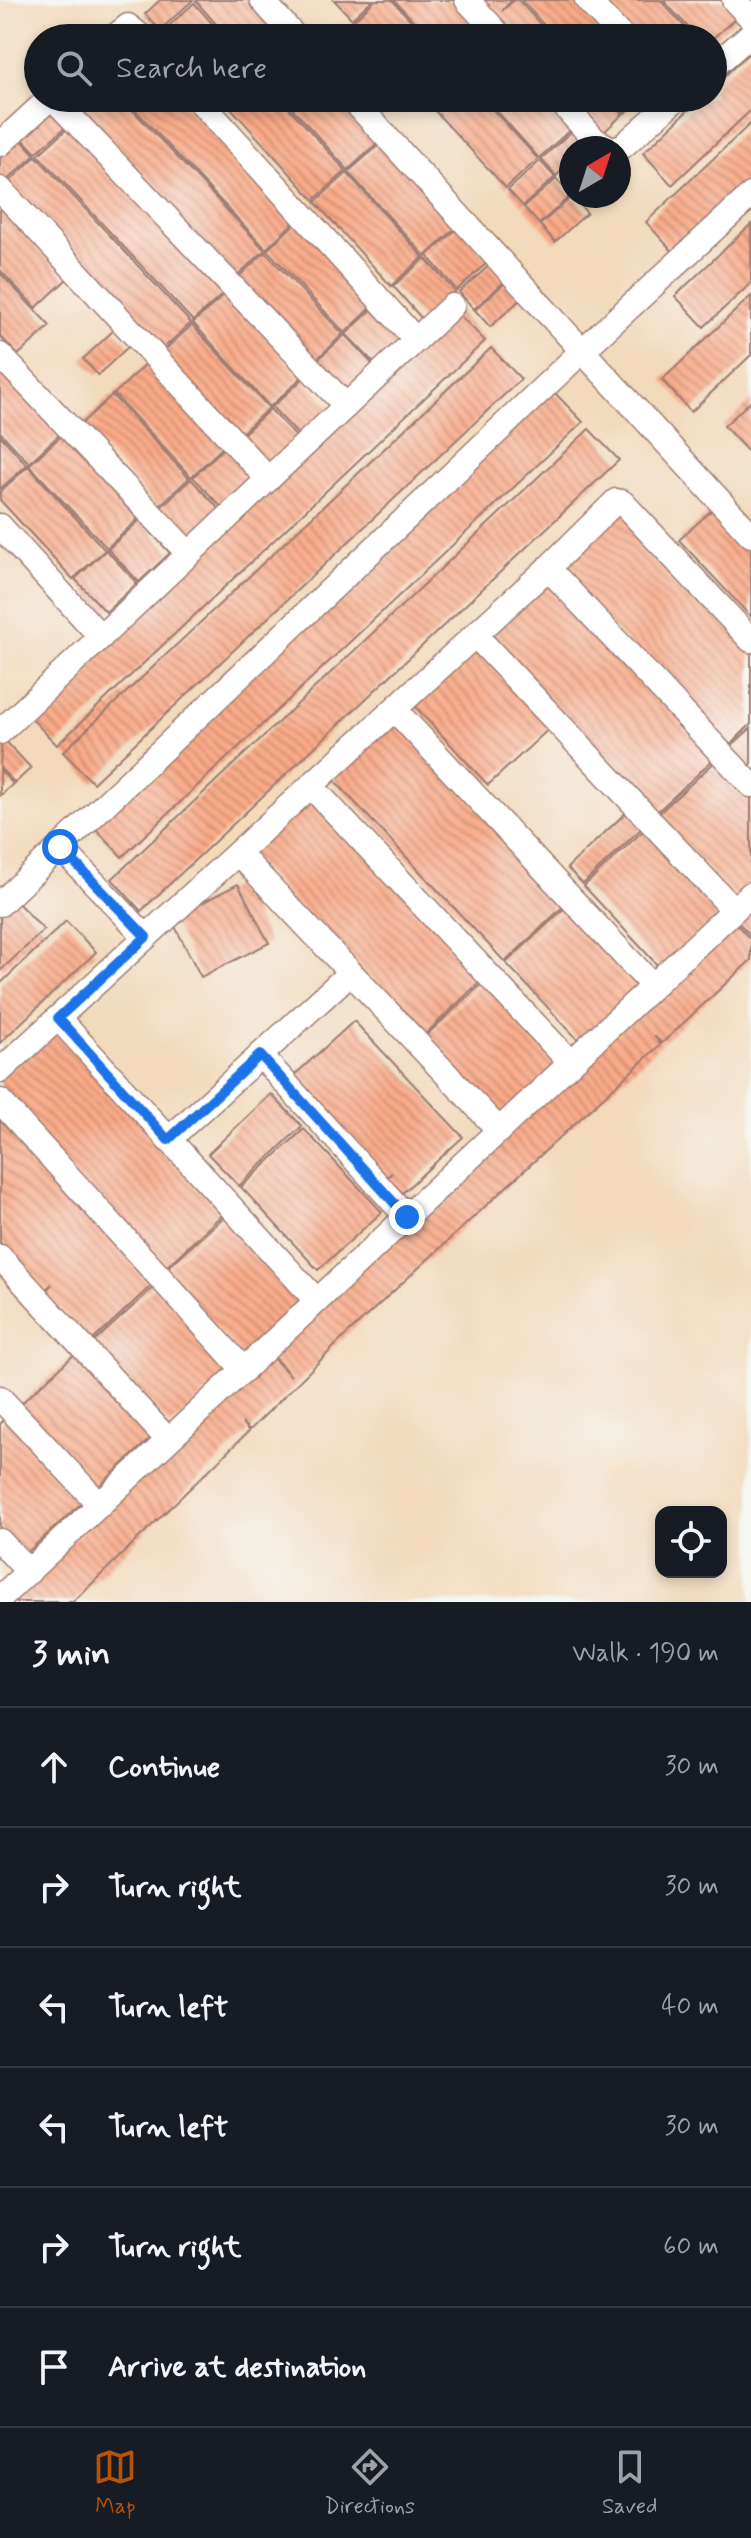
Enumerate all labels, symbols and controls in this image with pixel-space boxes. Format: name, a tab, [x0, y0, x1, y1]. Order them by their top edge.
search box	[24, 24, 727, 112]
icon: search	[52, 46, 96, 90]
text: Search here	[116, 49, 267, 88]
north arrow	[559, 136, 631, 208]
route start	[42, 829, 78, 865]
route end	[389, 1199, 425, 1235]
map controls	[655, 1506, 727, 1578]
button: locate	[655, 1506, 727, 1578]
text: 3 min	[32, 1632, 110, 1677]
text: Walk · 190 m	[572, 1637, 719, 1671]
icon: ahead	[32, 1745, 76, 1789]
text: Continue	[108, 1748, 220, 1787]
text: 30 m	[665, 1750, 719, 1784]
icon: right	[32, 1865, 76, 1909]
text: Turn right	[108, 1868, 241, 1907]
text: 30 m	[665, 1870, 719, 1904]
icon: left	[32, 1985, 76, 2029]
text: Turn left	[108, 1988, 228, 2027]
text: 40 m	[661, 1990, 719, 2024]
icon: left	[32, 2105, 76, 2149]
text: Turn left	[108, 2108, 228, 2147]
text: 30 m	[665, 2110, 719, 2144]
icon: right	[32, 2225, 76, 2269]
text: Turn right	[108, 2228, 241, 2267]
text: 60 m	[663, 2230, 719, 2264]
icon: arrive	[32, 2345, 76, 2389]
text: Arrive at destination	[108, 2348, 366, 2387]
tab: Map	[93, 2445, 137, 2521]
tab: Directions	[324, 2445, 415, 2521]
tab: Saved	[602, 2445, 657, 2521]

